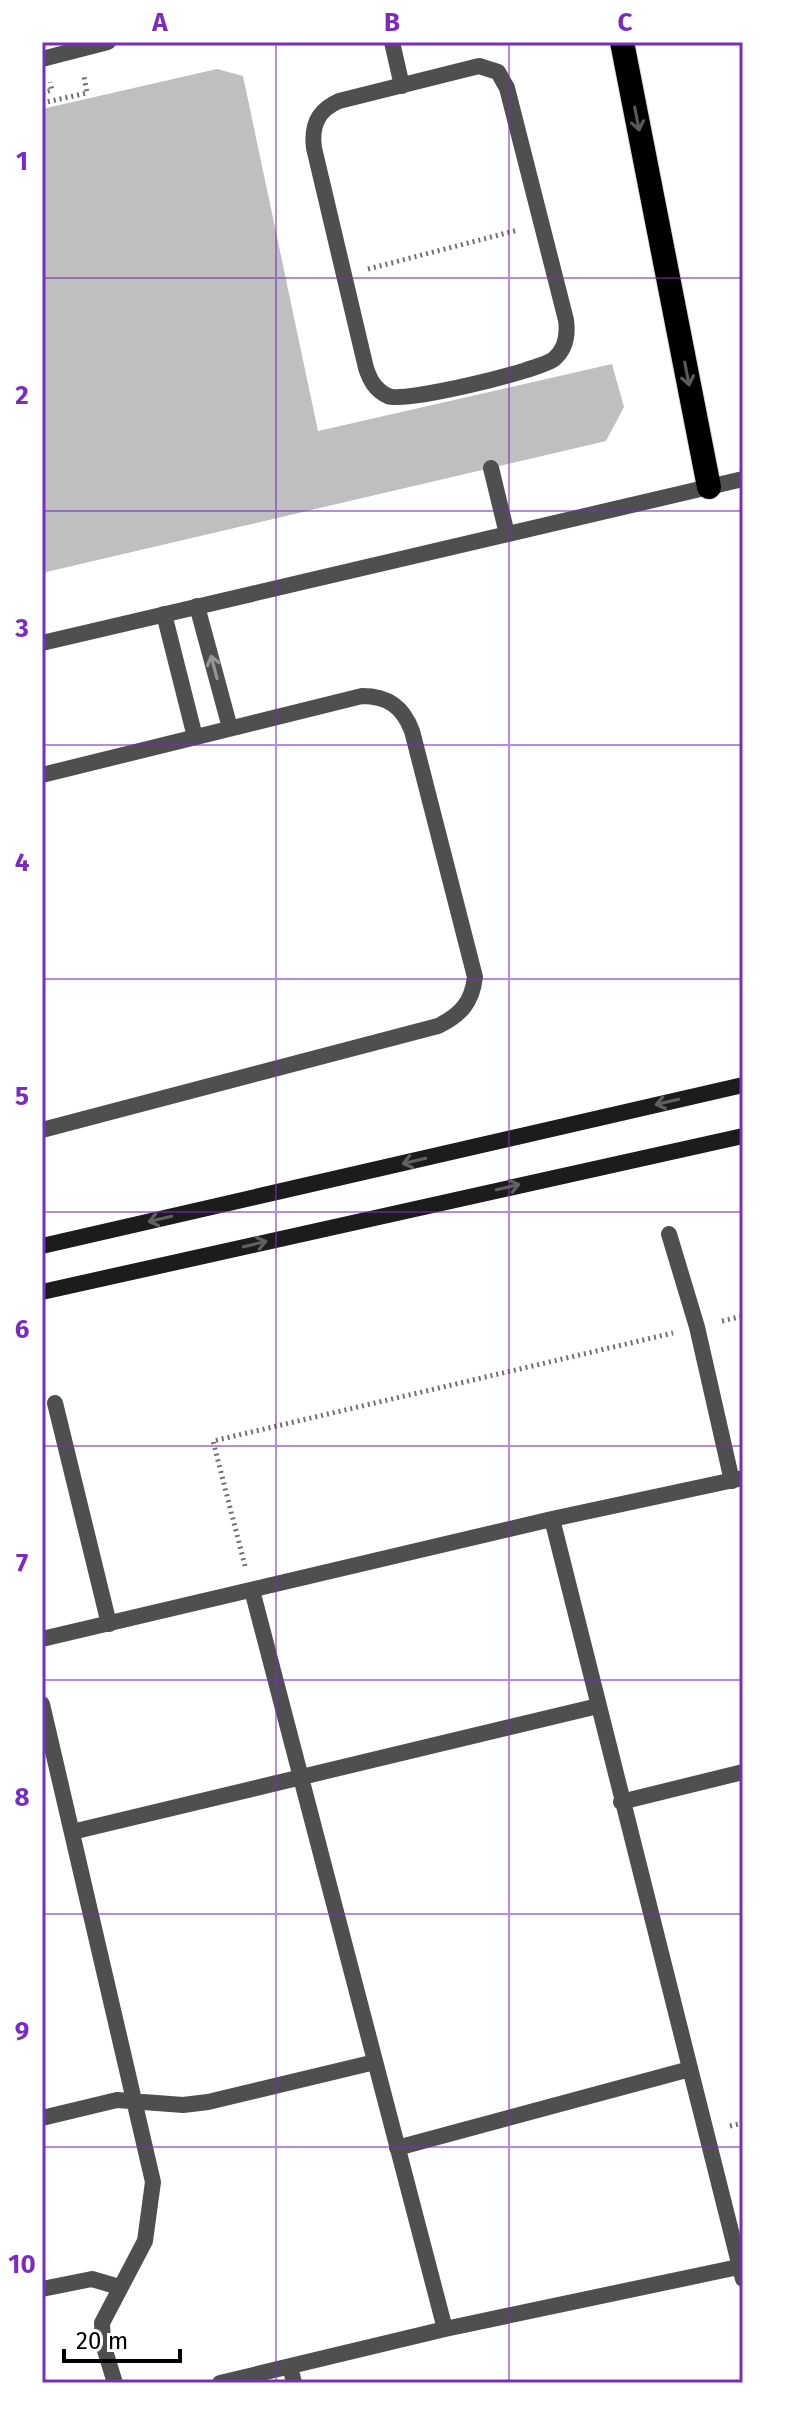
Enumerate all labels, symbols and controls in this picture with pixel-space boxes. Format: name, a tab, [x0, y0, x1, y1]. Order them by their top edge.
text: A	[151, 7, 168, 38]
text: B	[384, 7, 400, 38]
text: C	[618, 7, 633, 38]
one-way arrow	[631, 105, 646, 131]
text: 1	[16, 146, 28, 177]
one-way arrow	[680, 360, 695, 386]
text: 2	[15, 380, 29, 411]
text: 3	[14, 613, 29, 644]
one-way arrow	[205, 655, 220, 681]
text: 4	[15, 847, 30, 878]
text: 5	[15, 1081, 29, 1112]
one-way arrow	[655, 1095, 680, 1110]
one-way arrow	[401, 1154, 427, 1169]
one-way arrow	[495, 1179, 521, 1194]
one-way arrow	[148, 1212, 174, 1227]
one-way arrow	[241, 1236, 267, 1251]
text: 6	[15, 1314, 30, 1345]
text: 7	[16, 1548, 28, 1579]
text: 8	[14, 1782, 30, 1813]
text: 9	[15, 2016, 29, 2047]
text: 10	[8, 2249, 36, 2280]
scale bar	[64, 2313, 180, 2363]
text: 20 m	[76, 2327, 128, 2355]

